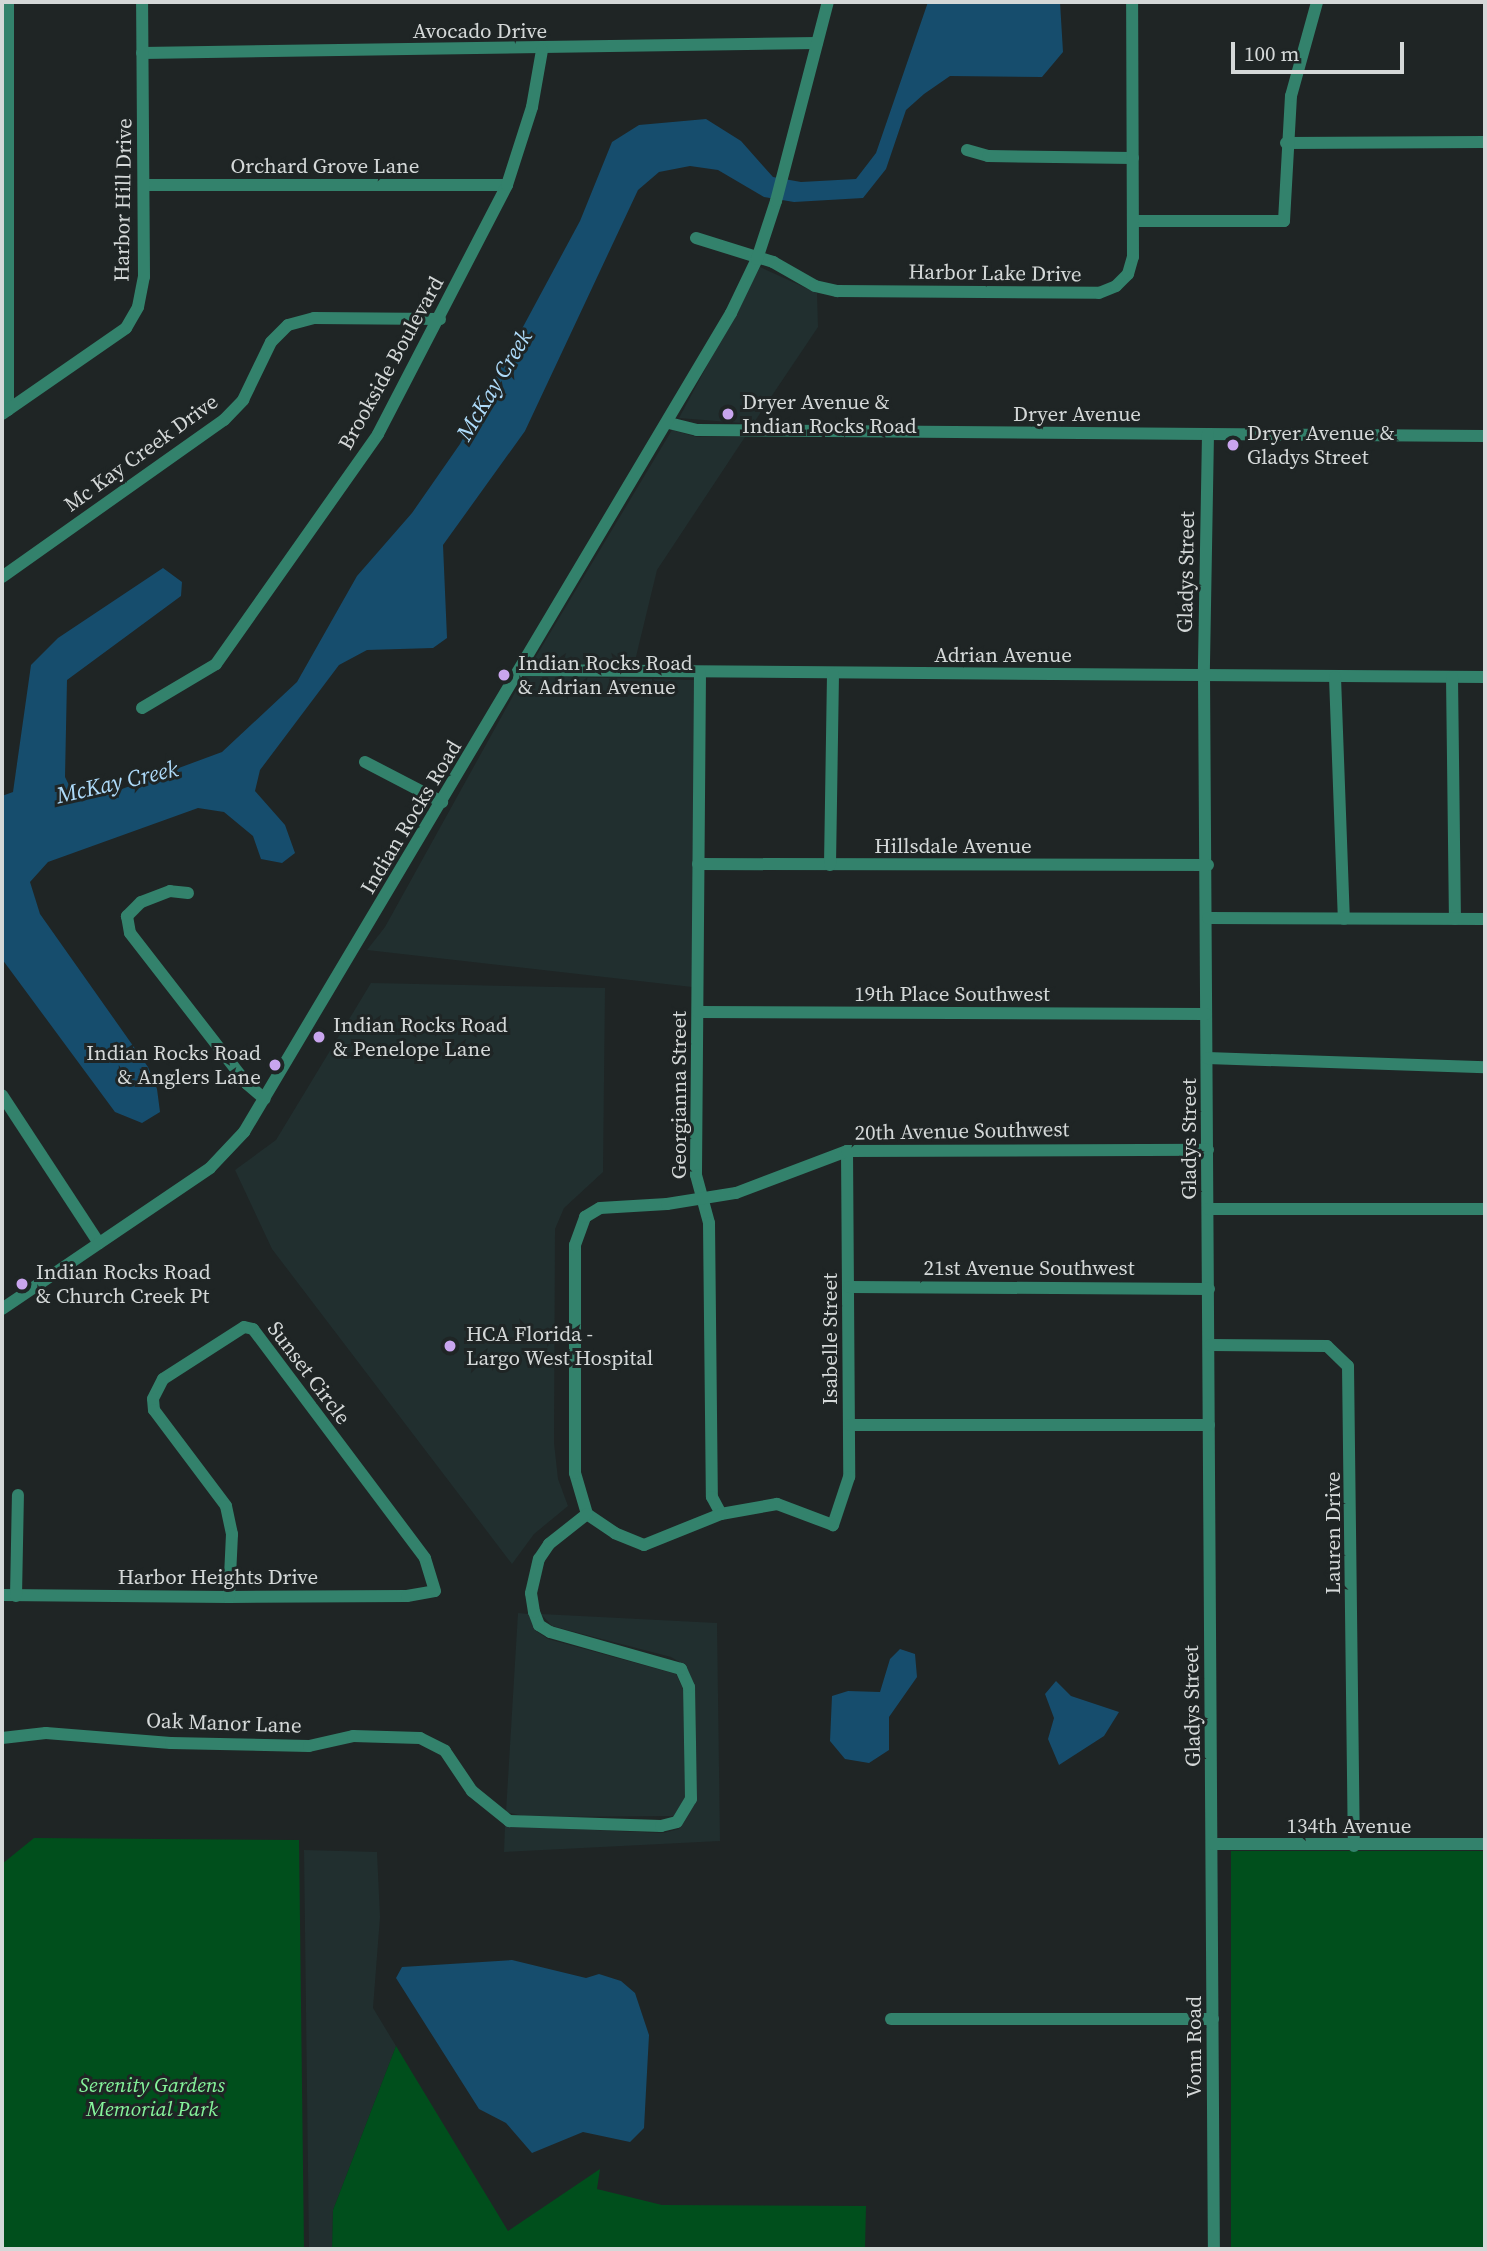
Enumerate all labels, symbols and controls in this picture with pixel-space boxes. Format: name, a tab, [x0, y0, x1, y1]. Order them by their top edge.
street label: Avocado Drive	[413, 18, 547, 44]
scale bar	[1235, 28, 1408, 72]
text: 100 m	[1244, 39, 1299, 68]
street label: Harbor Hill Drive	[109, 118, 137, 282]
street label: Orchard Grove Lane	[230, 153, 420, 179]
street label: Harbor Lake Drive	[908, 259, 1082, 287]
street label: Brookside Boulevard	[333, 272, 449, 454]
water label: McKay Creek	[450, 325, 538, 445]
street label: Mc Kay Creek Drive	[59, 389, 223, 517]
place label: Dryer Avenue & Indian Rocks Road	[742, 389, 917, 439]
street label: Dryer Avenue	[1013, 401, 1141, 427]
marker: Dryer Avenue & Indian Rocks Road	[720, 406, 736, 422]
place label: Dryer Avenue & Gladys Street	[1247, 420, 1395, 470]
marker: Dryer Avenue & Gladys Street	[1225, 437, 1241, 453]
street label: Gladys Street	[1172, 511, 1200, 633]
street label: Adrian Avenue	[934, 642, 1072, 668]
place label: Indian Rocks Road & Adrian Avenue	[518, 650, 693, 700]
marker: Indian Rocks Road & Adrian Avenue	[496, 667, 512, 683]
street label: Indian Rocks Road	[355, 736, 467, 898]
water label: McKay Creek	[53, 755, 181, 809]
street label: Hillsdale Avenue	[874, 833, 1032, 859]
street label: 19th Place Southwest	[854, 981, 1050, 1007]
street label: Georgianna Street	[666, 1011, 692, 1179]
place label: Indian Rocks Road & Penelope Lane	[333, 1012, 508, 1062]
marker: Indian Rocks Road & Penelope Lane	[311, 1029, 327, 1045]
place label: Indian Rocks Road & Anglers Lane	[86, 1040, 261, 1090]
marker: Indian Rocks Road & Anglers Lane	[267, 1057, 283, 1073]
street label: Gladys Street	[1176, 1078, 1202, 1200]
street label: 20th Avenue Southwest	[855, 1117, 1069, 1145]
street label: 21st Avenue Southwest	[923, 1255, 1135, 1281]
place label: Indian Rocks Road & Church Creek Pt	[36, 1259, 211, 1309]
street label: Isabelle Street	[817, 1273, 843, 1405]
marker: Indian Rocks Road & Church Creek Pt	[14, 1276, 30, 1292]
street label: Sunset Circle	[262, 1317, 356, 1429]
place label: HCA Florida - Largo West Hospital	[466, 1321, 654, 1371]
marker: HCA Florida - Largo West Hospital	[440, 1336, 460, 1356]
street label: Lauren Drive	[1320, 1471, 1346, 1595]
street label: Harbor Heights Drive	[118, 1564, 318, 1590]
street label: Gladys Street	[1178, 1645, 1206, 1767]
street label: Oak Manor Lane	[146, 1708, 302, 1738]
street label: 134th Avenue	[1287, 1813, 1411, 1839]
street label: Vonn Road	[1181, 1996, 1207, 2098]
park label: Serenity Gardens Memorial Park	[79, 2072, 225, 2122]

